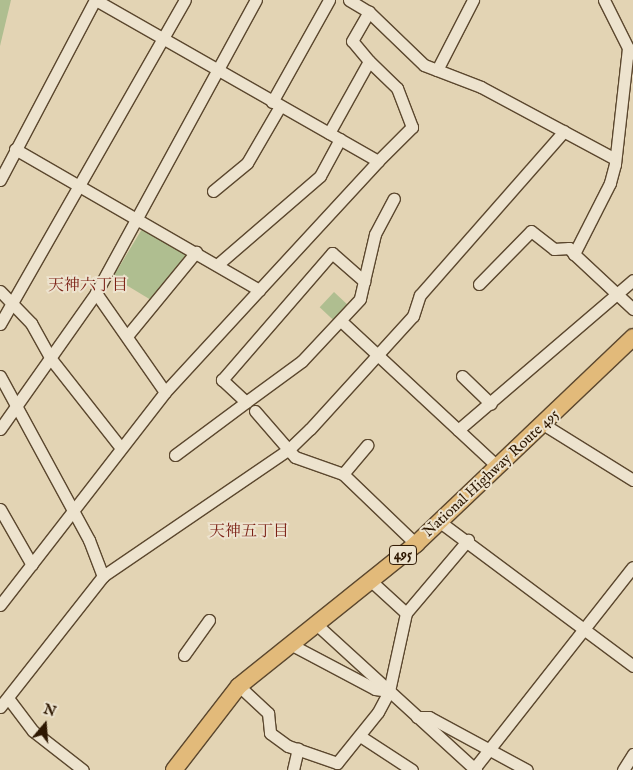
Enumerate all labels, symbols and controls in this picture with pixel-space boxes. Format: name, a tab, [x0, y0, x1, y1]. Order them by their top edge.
district label: 天神六丁目	[48, 276, 128, 296]
street label: National Highway Route 495	[419, 405, 563, 541]
district label: 天神五丁目	[209, 522, 289, 542]
road number: 495	[388, 544, 418, 566]
north arrow	[20, 700, 70, 750]
text: N	[41, 700, 58, 721]

